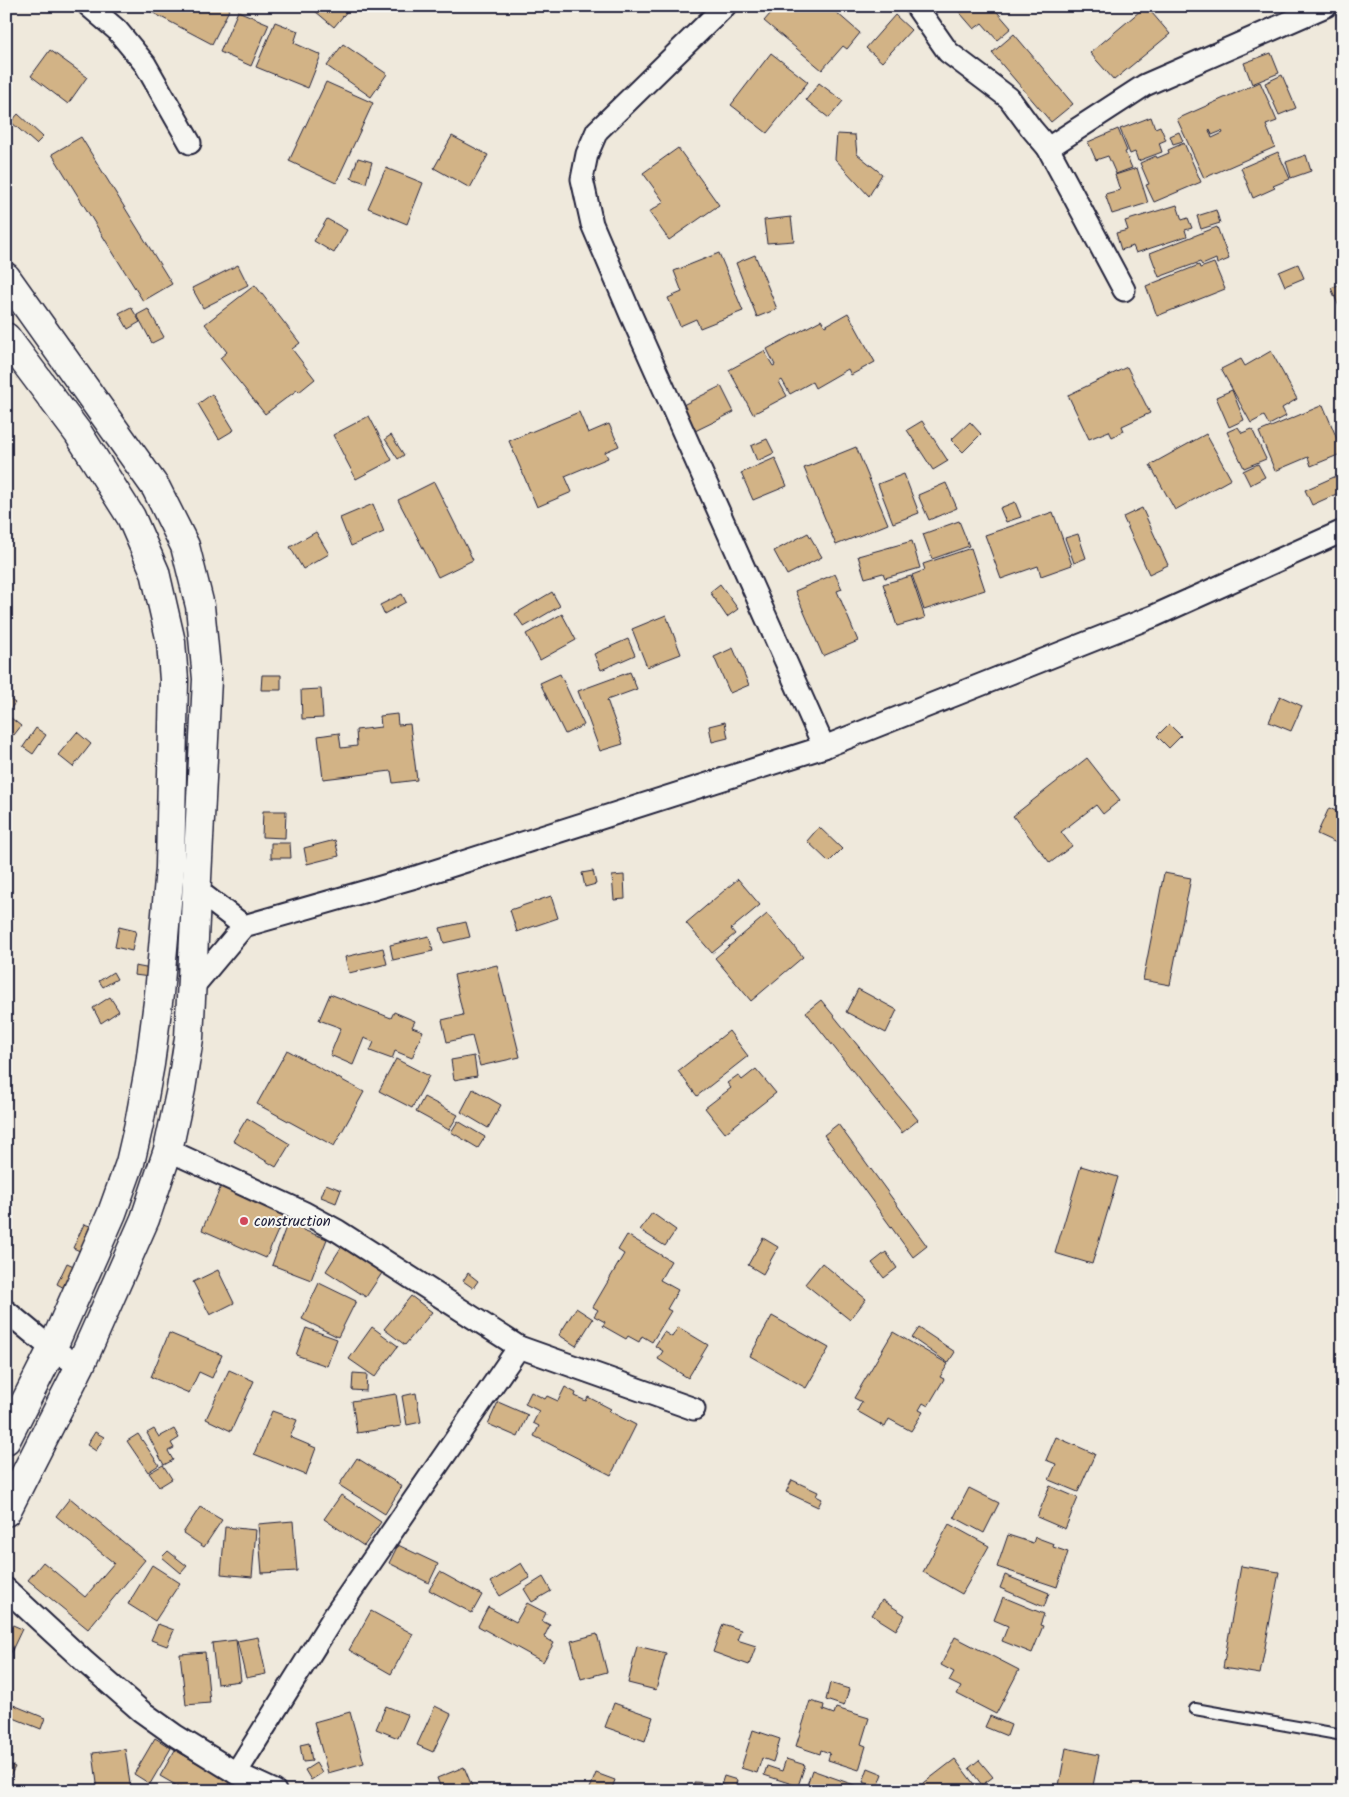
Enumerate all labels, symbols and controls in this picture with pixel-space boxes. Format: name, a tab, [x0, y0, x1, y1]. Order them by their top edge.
place label: construction	[254, 1210, 331, 1234]
marker: construction	[238, 1215, 250, 1227]

